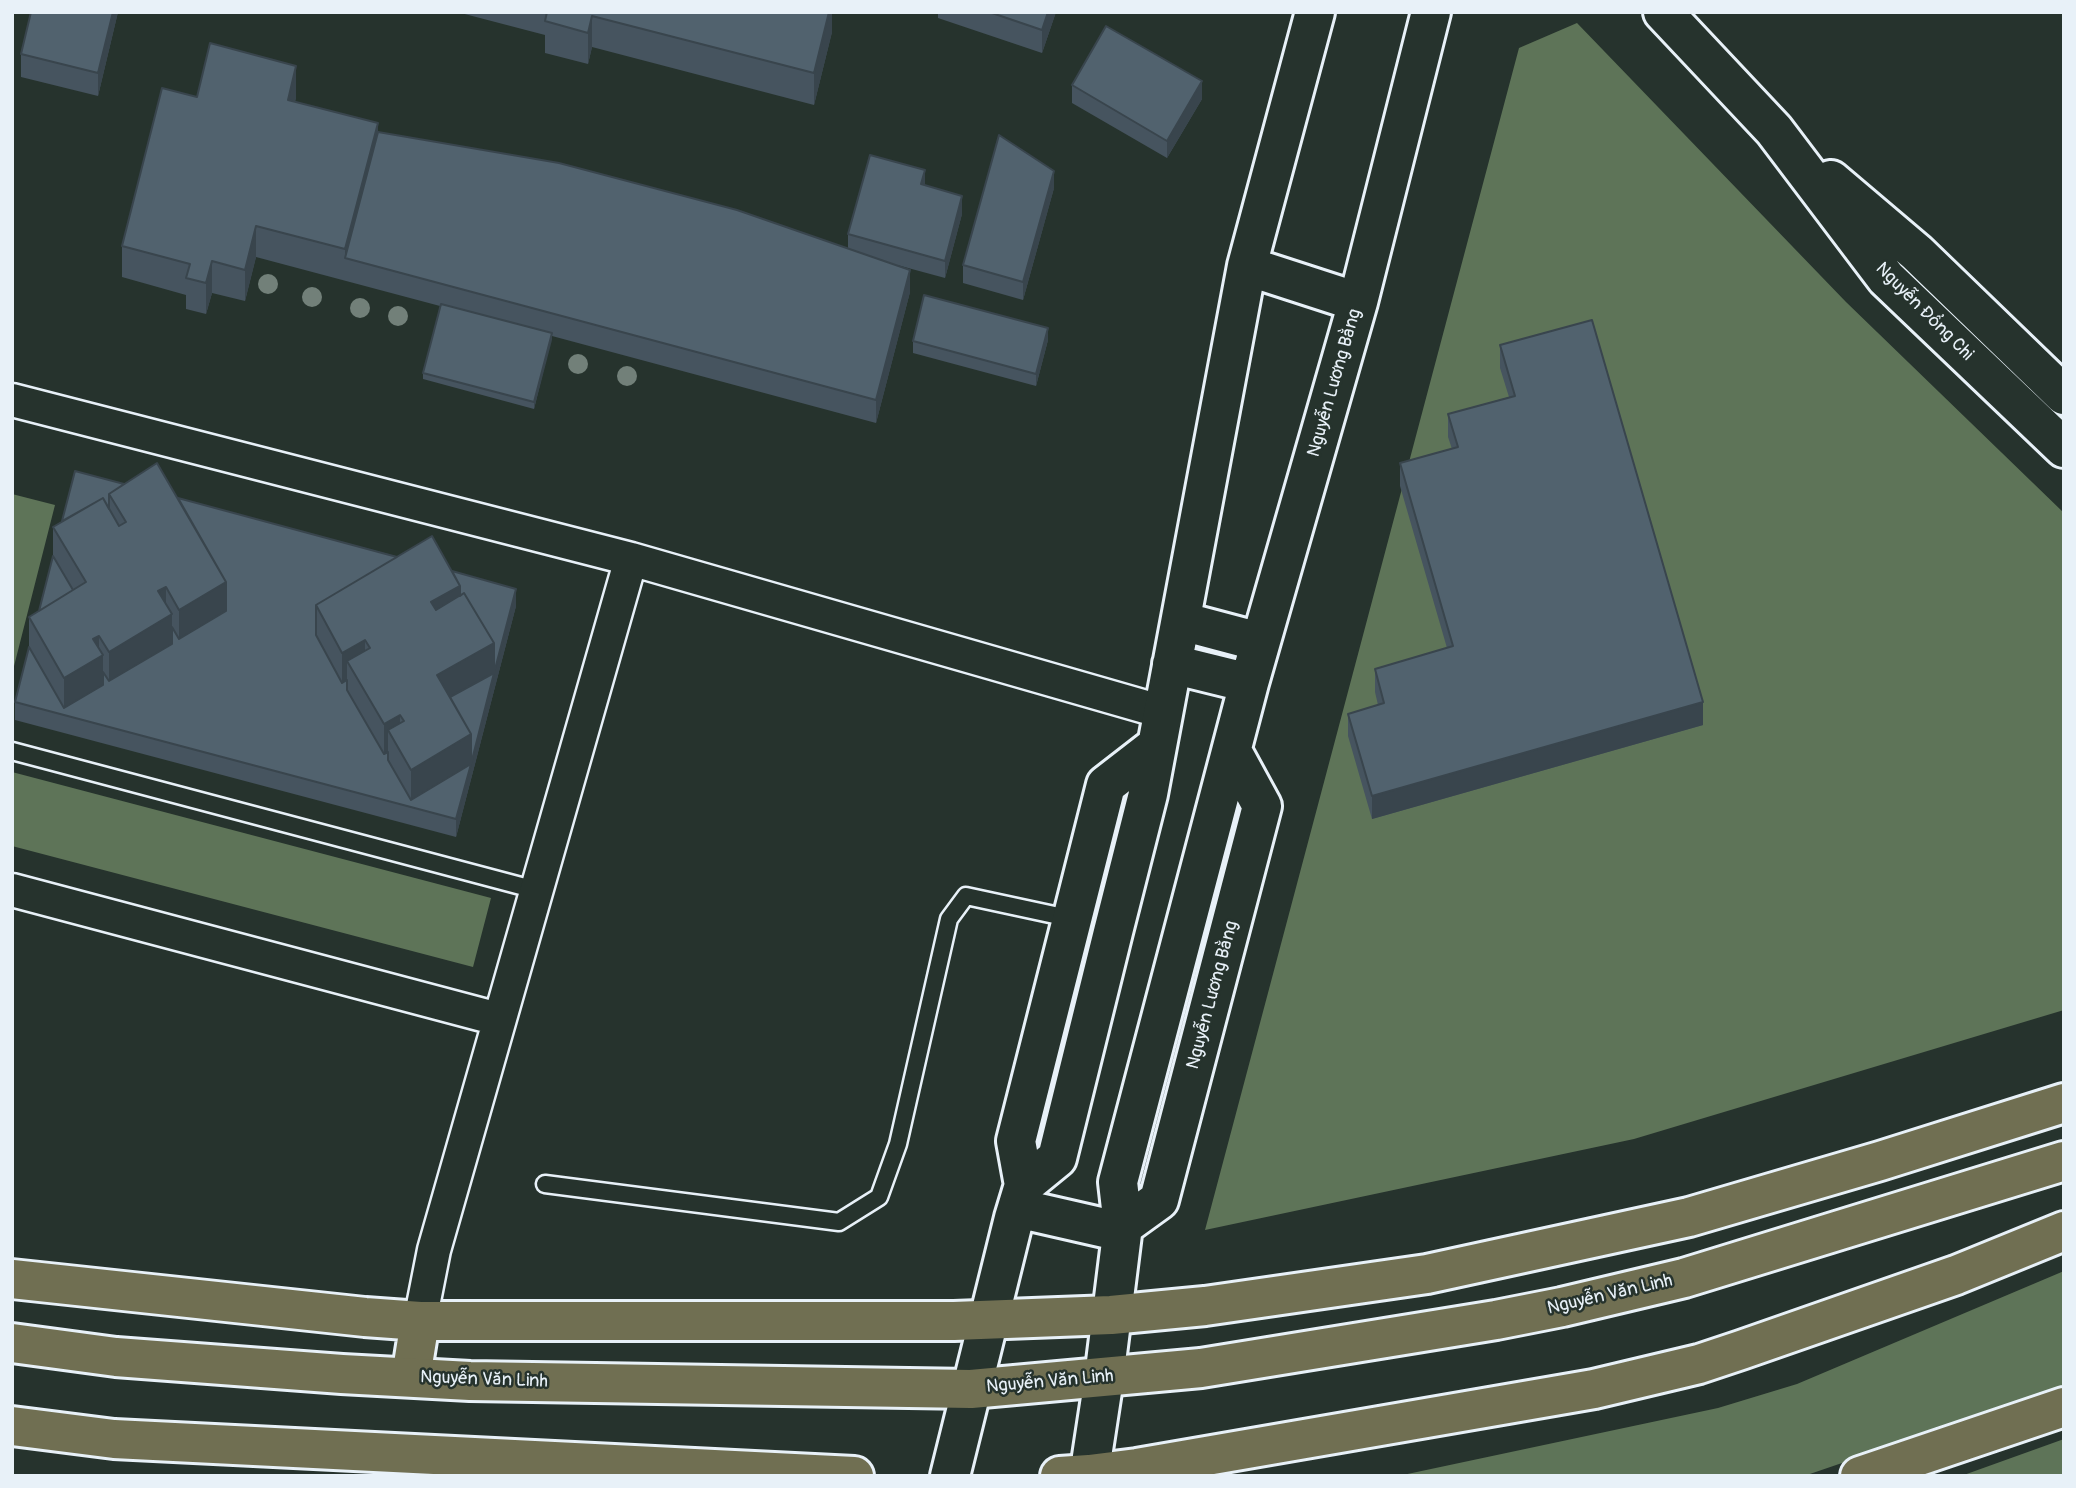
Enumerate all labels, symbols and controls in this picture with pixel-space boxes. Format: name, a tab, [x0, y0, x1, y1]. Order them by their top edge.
street label: Nguyễn Đổng Chi	[1871, 259, 1977, 365]
street label: Nguyễn Lương Bằng	[1304, 307, 1366, 459]
street label: Nguyễn Lương Bằng	[1183, 918, 1243, 1072]
street label: Nguyễn Văn Linh	[1545, 1270, 1675, 1320]
street label: Nguyễn Văn Linh	[986, 1366, 1114, 1398]
street label: Nguyễn Văn Linh	[420, 1367, 548, 1393]

